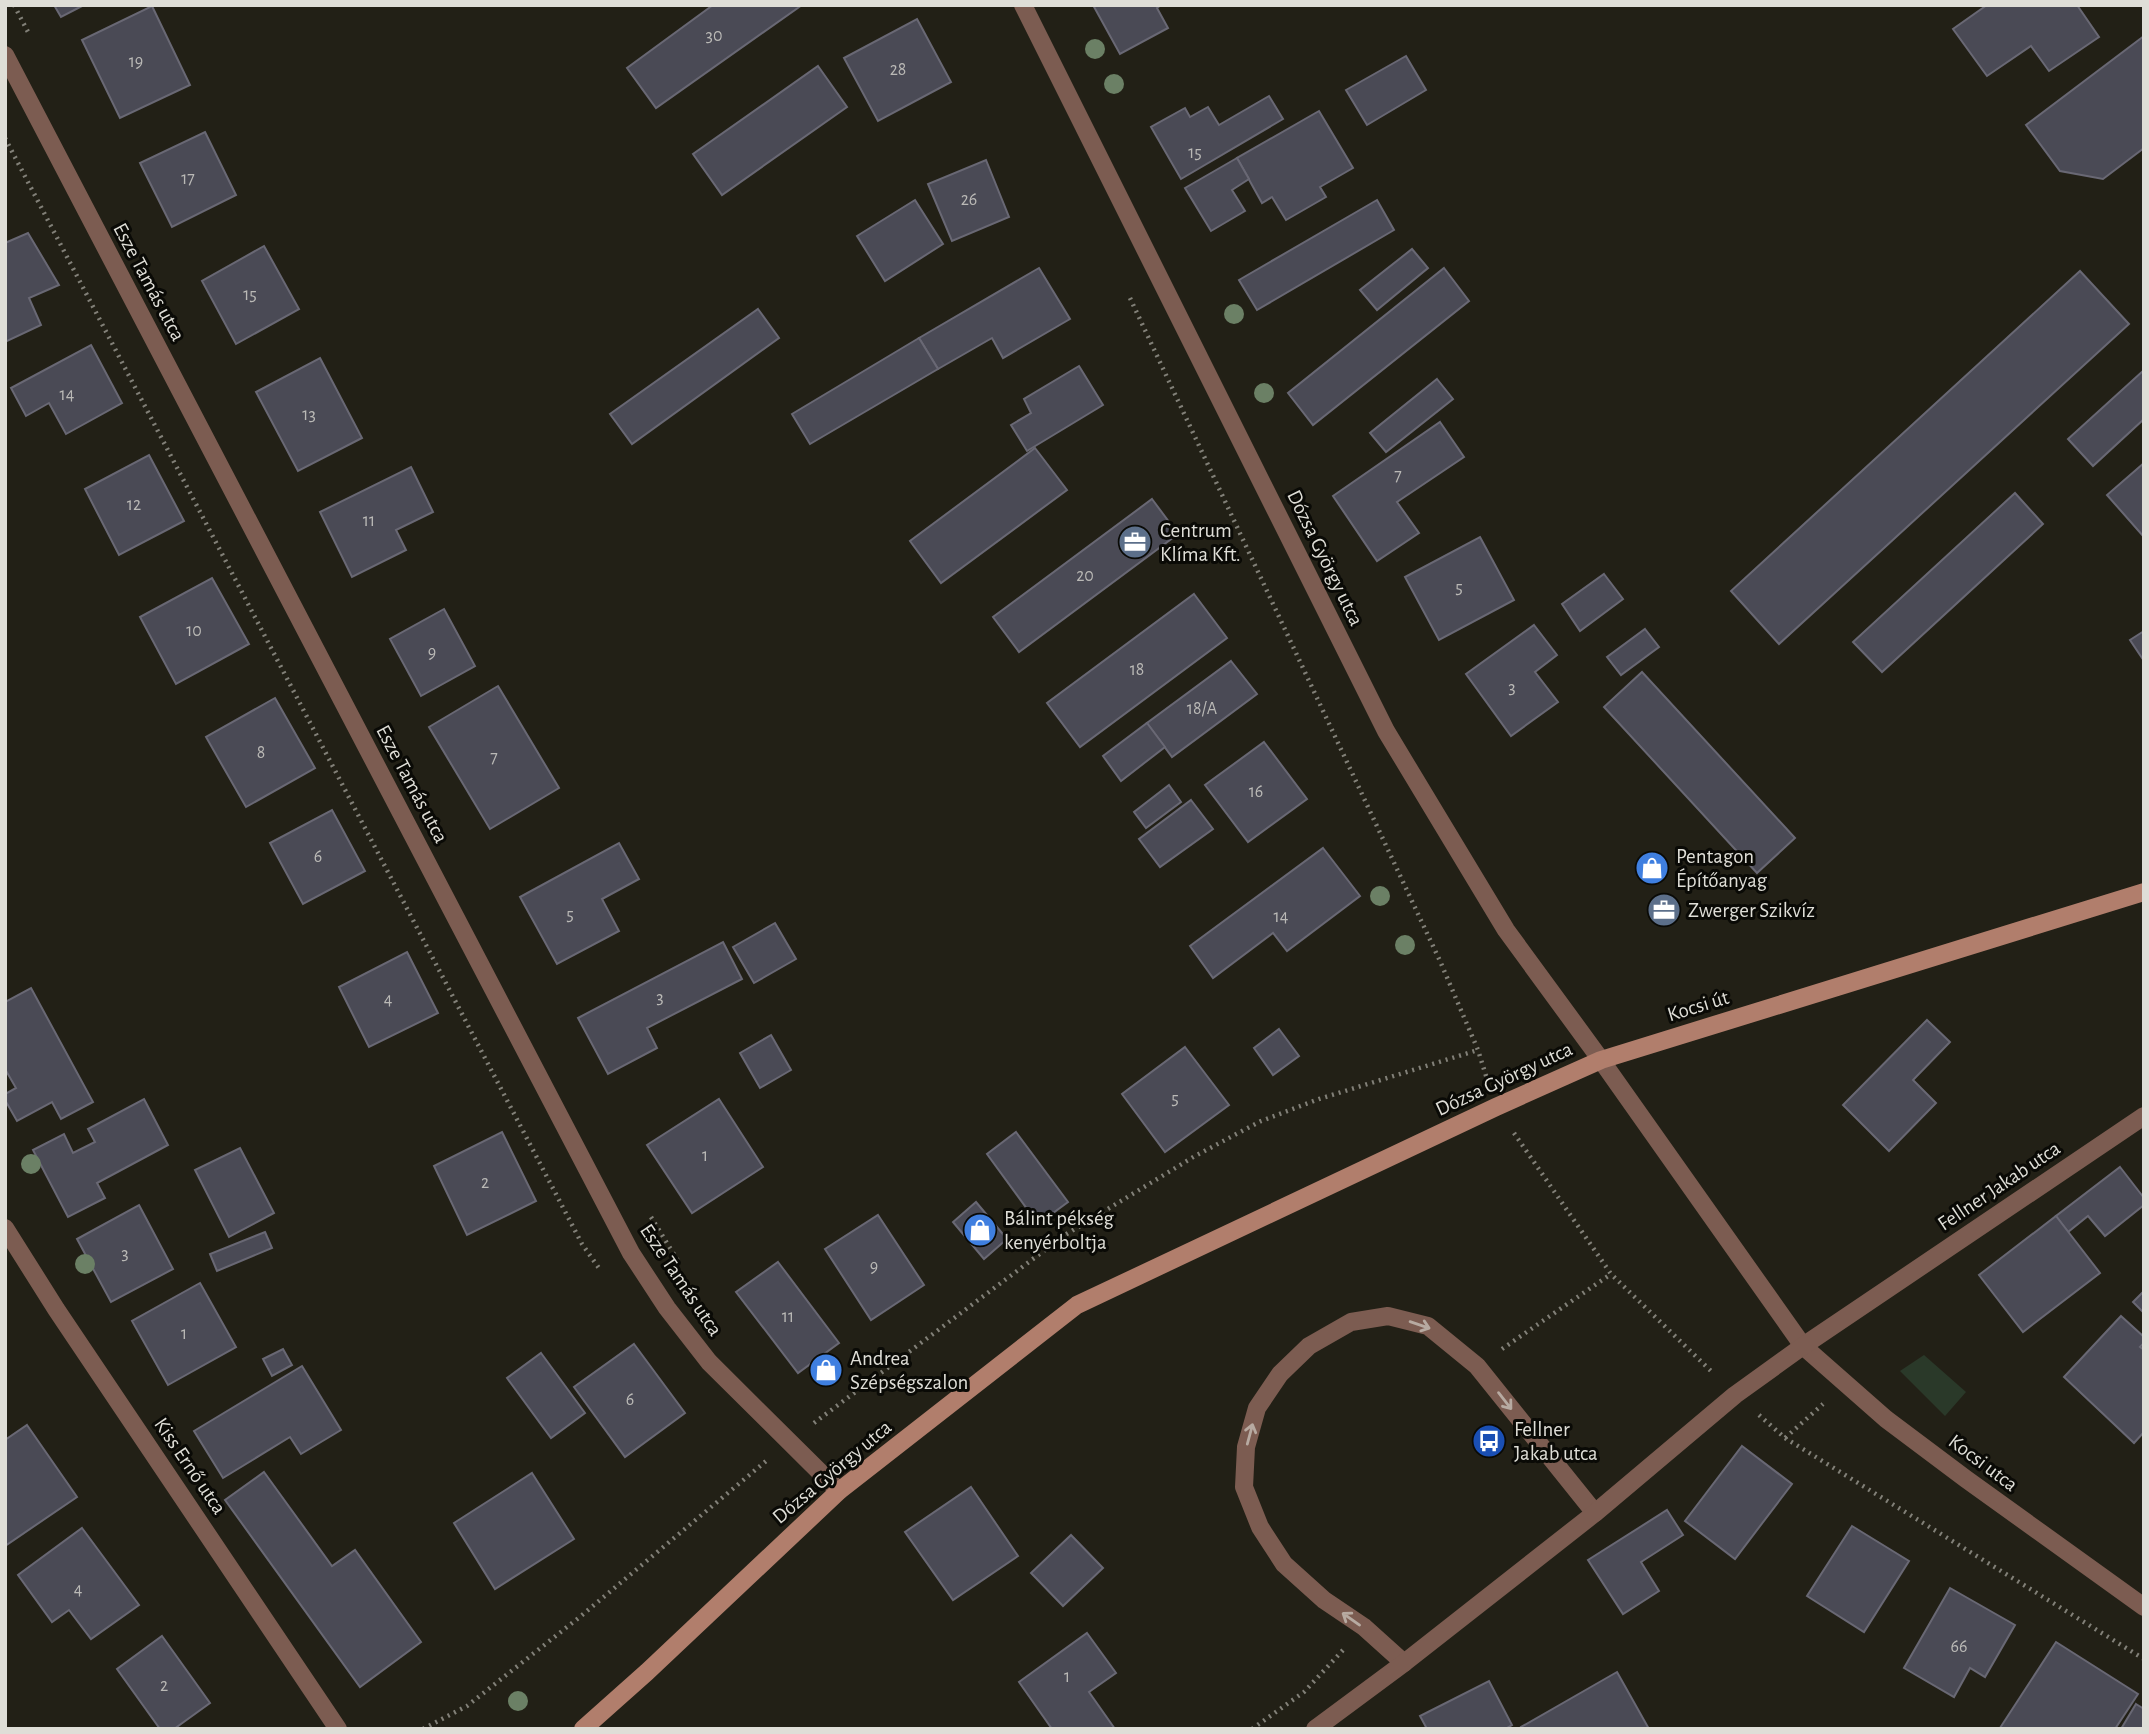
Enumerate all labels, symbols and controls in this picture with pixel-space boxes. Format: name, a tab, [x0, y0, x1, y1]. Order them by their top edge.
house number: 30	[706, 27, 722, 45]
house number: 19	[129, 53, 143, 71]
house number: 28	[890, 61, 906, 79]
house number: 15	[1188, 144, 1202, 162]
house number: 17	[181, 170, 195, 188]
house number: 26	[961, 191, 977, 209]
street label: Esze Tamás utca	[109, 220, 189, 345]
house number: 15	[243, 286, 257, 304]
house number: 14	[60, 386, 75, 404]
house number: 13	[302, 406, 316, 424]
house number: 7	[1394, 467, 1402, 485]
street label: Dózsa György utca	[1283, 487, 1367, 629]
house number: 12	[127, 496, 141, 514]
house number: 11	[363, 512, 375, 530]
place label: Centrum Klíma Kft.	[1160, 520, 1241, 565]
office icon: Centrum Klíma Kft.	[1116, 523, 1154, 561]
house number: 20	[1076, 567, 1094, 585]
house number: 5	[1455, 579, 1463, 597]
house number: 10	[186, 622, 202, 640]
house number: 9	[428, 644, 436, 662]
house number: 18	[1130, 661, 1144, 679]
house number: 3	[1508, 679, 1516, 697]
house number: 18/A	[1187, 700, 1218, 718]
street label: Esze Tamás utca	[372, 722, 452, 847]
house number: 8	[257, 744, 265, 762]
house number: 7	[490, 749, 498, 767]
house number: 16	[1249, 783, 1263, 801]
place label: Pentagon Építőanyag	[1676, 846, 1768, 891]
house number: 6	[314, 848, 322, 866]
shop icon: Pentagon Építőanyag	[1633, 849, 1671, 887]
office icon: Zwerger Szikvíz	[1645, 891, 1683, 929]
place label: Zwerger Szikvíz	[1688, 900, 1815, 921]
house number: 5	[566, 906, 574, 924]
house number: 14	[1274, 908, 1289, 926]
street label: Kocsi út	[1665, 987, 1732, 1025]
house number: 3	[656, 989, 664, 1007]
house number: 4	[384, 991, 393, 1009]
street label: Dózsa György utca	[1432, 1038, 1576, 1120]
house number: 5	[1171, 1090, 1179, 1108]
street label: Fellner Jakab utca	[1934, 1137, 2064, 1235]
house number: 1	[702, 1147, 708, 1165]
house number: 2	[481, 1174, 489, 1192]
place label: Bálint pékség kenyérboltja	[1004, 1208, 1114, 1253]
shop icon: Bálint pékség kenyérboltja	[961, 1211, 999, 1249]
street label: Esze Tamás utca	[636, 1220, 726, 1340]
house number: 3	[121, 1245, 129, 1263]
house number: 9	[870, 1258, 878, 1276]
house number: 11	[782, 1308, 794, 1326]
one-way arrow	[1408, 1320, 1430, 1332]
house number: 1	[181, 1325, 187, 1343]
place label: Andrea Szépségszalon	[850, 1348, 968, 1393]
shop icon: Andrea Szépségszalon	[807, 1351, 845, 1389]
house number: 6	[626, 1391, 634, 1409]
one-way arrow	[1498, 1392, 1513, 1410]
street label: Kiss Ernő utca	[150, 1414, 230, 1518]
street label: Dózsa György utca	[768, 1416, 896, 1528]
place label: Fellner Jakab utca	[1514, 1419, 1598, 1464]
bus stop icon: Fellner Jakab utca	[1470, 1422, 1508, 1460]
one-way arrow	[1244, 1423, 1257, 1446]
street label: Kocsi utca	[1945, 1430, 2022, 1496]
house number: 4	[74, 1581, 83, 1599]
one-way arrow	[1342, 1612, 1362, 1626]
house number: 66	[1951, 1638, 1967, 1656]
house number: 1	[1064, 1668, 1070, 1686]
house number: 2	[160, 1677, 168, 1695]

